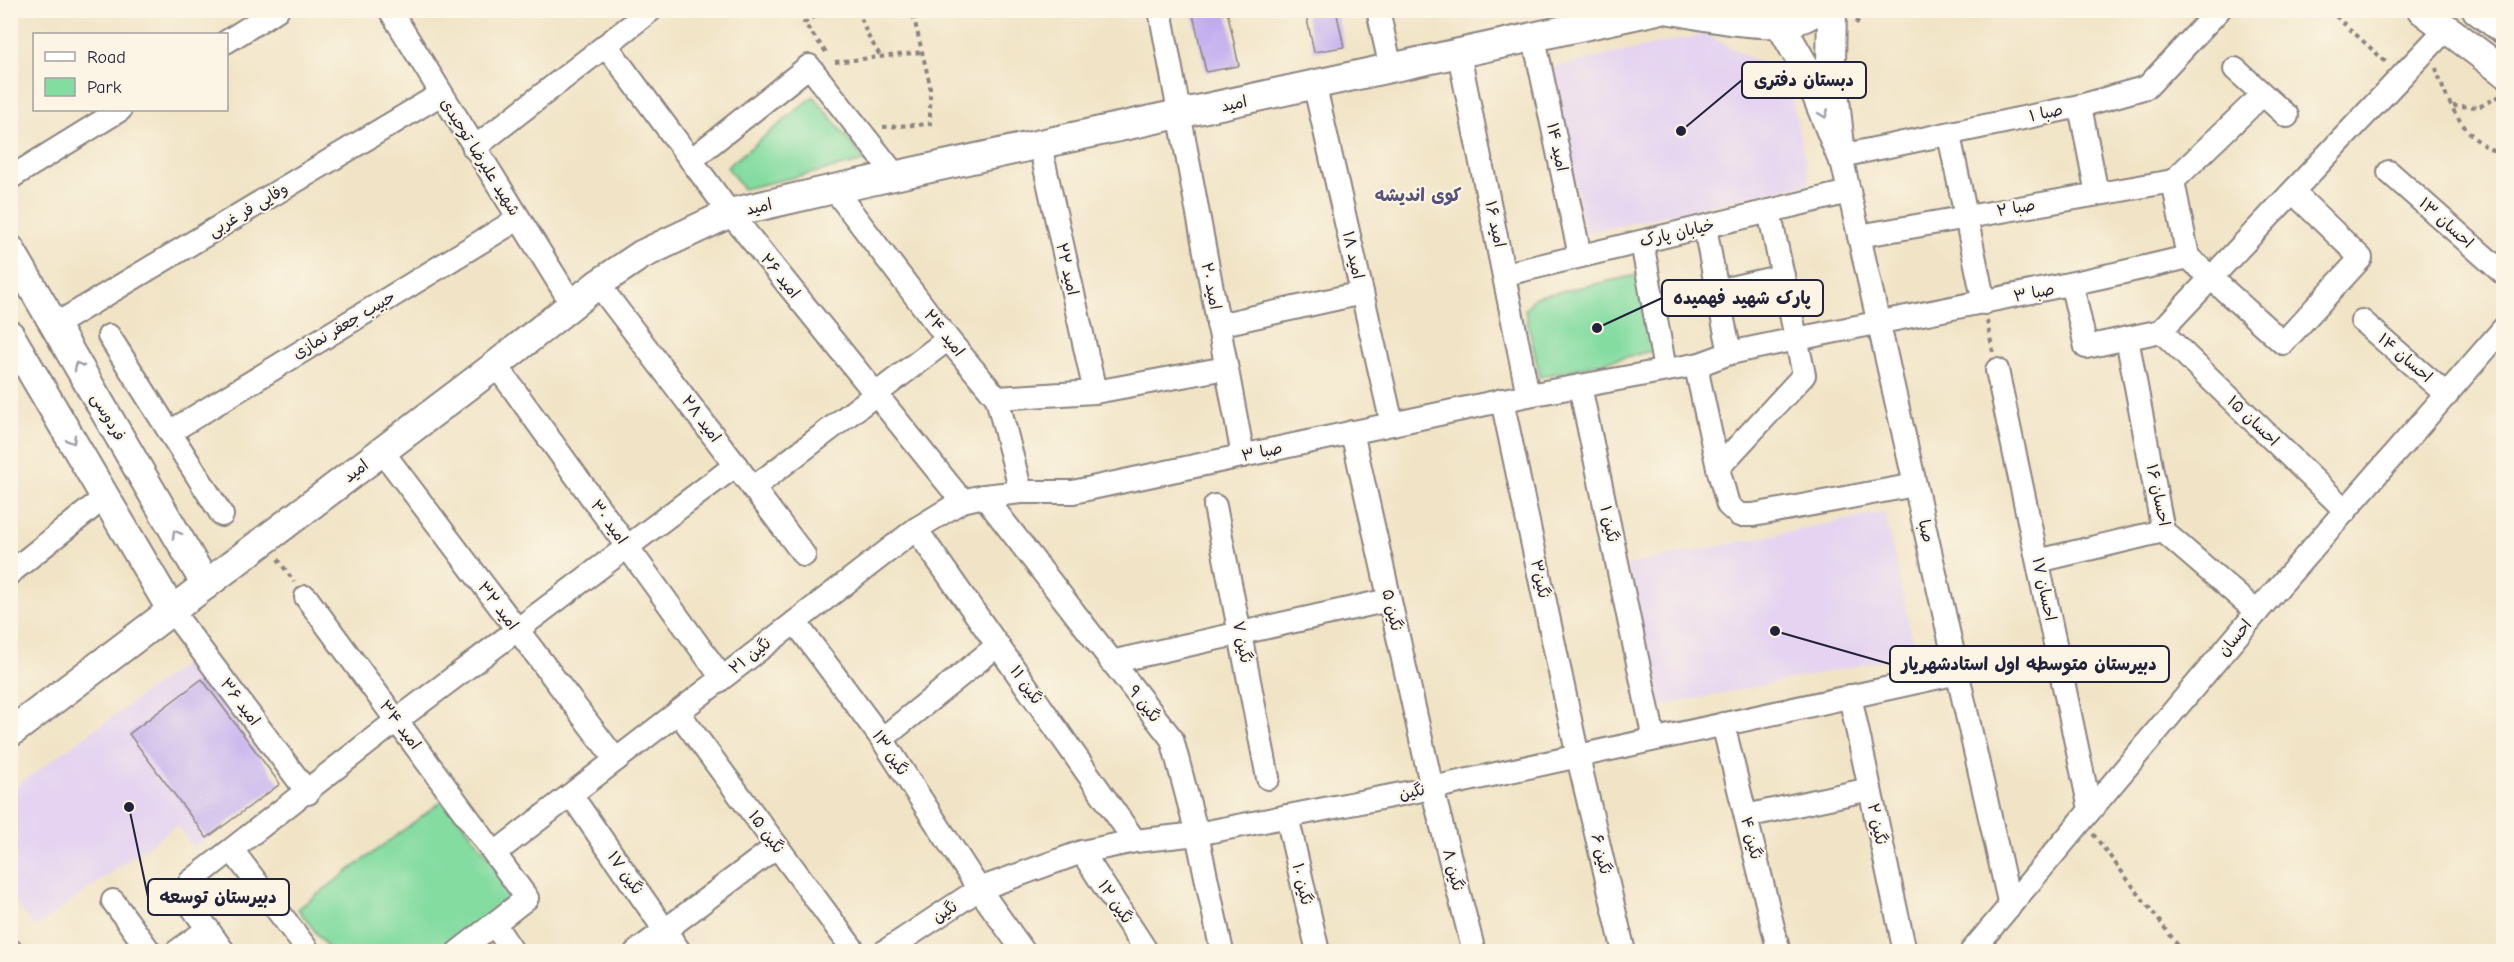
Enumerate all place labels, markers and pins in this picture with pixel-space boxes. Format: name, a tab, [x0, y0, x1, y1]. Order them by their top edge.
callout: دبستان دفتری	[1742, 62, 1866, 98]
callout: پارک شهید فهمیده	[1662, 280, 1823, 316]
callout: دبیرستان متوسطه اول استادشهریار	[1890, 646, 2169, 682]
callout: دبیرستان توسعه	[148, 879, 289, 915]

